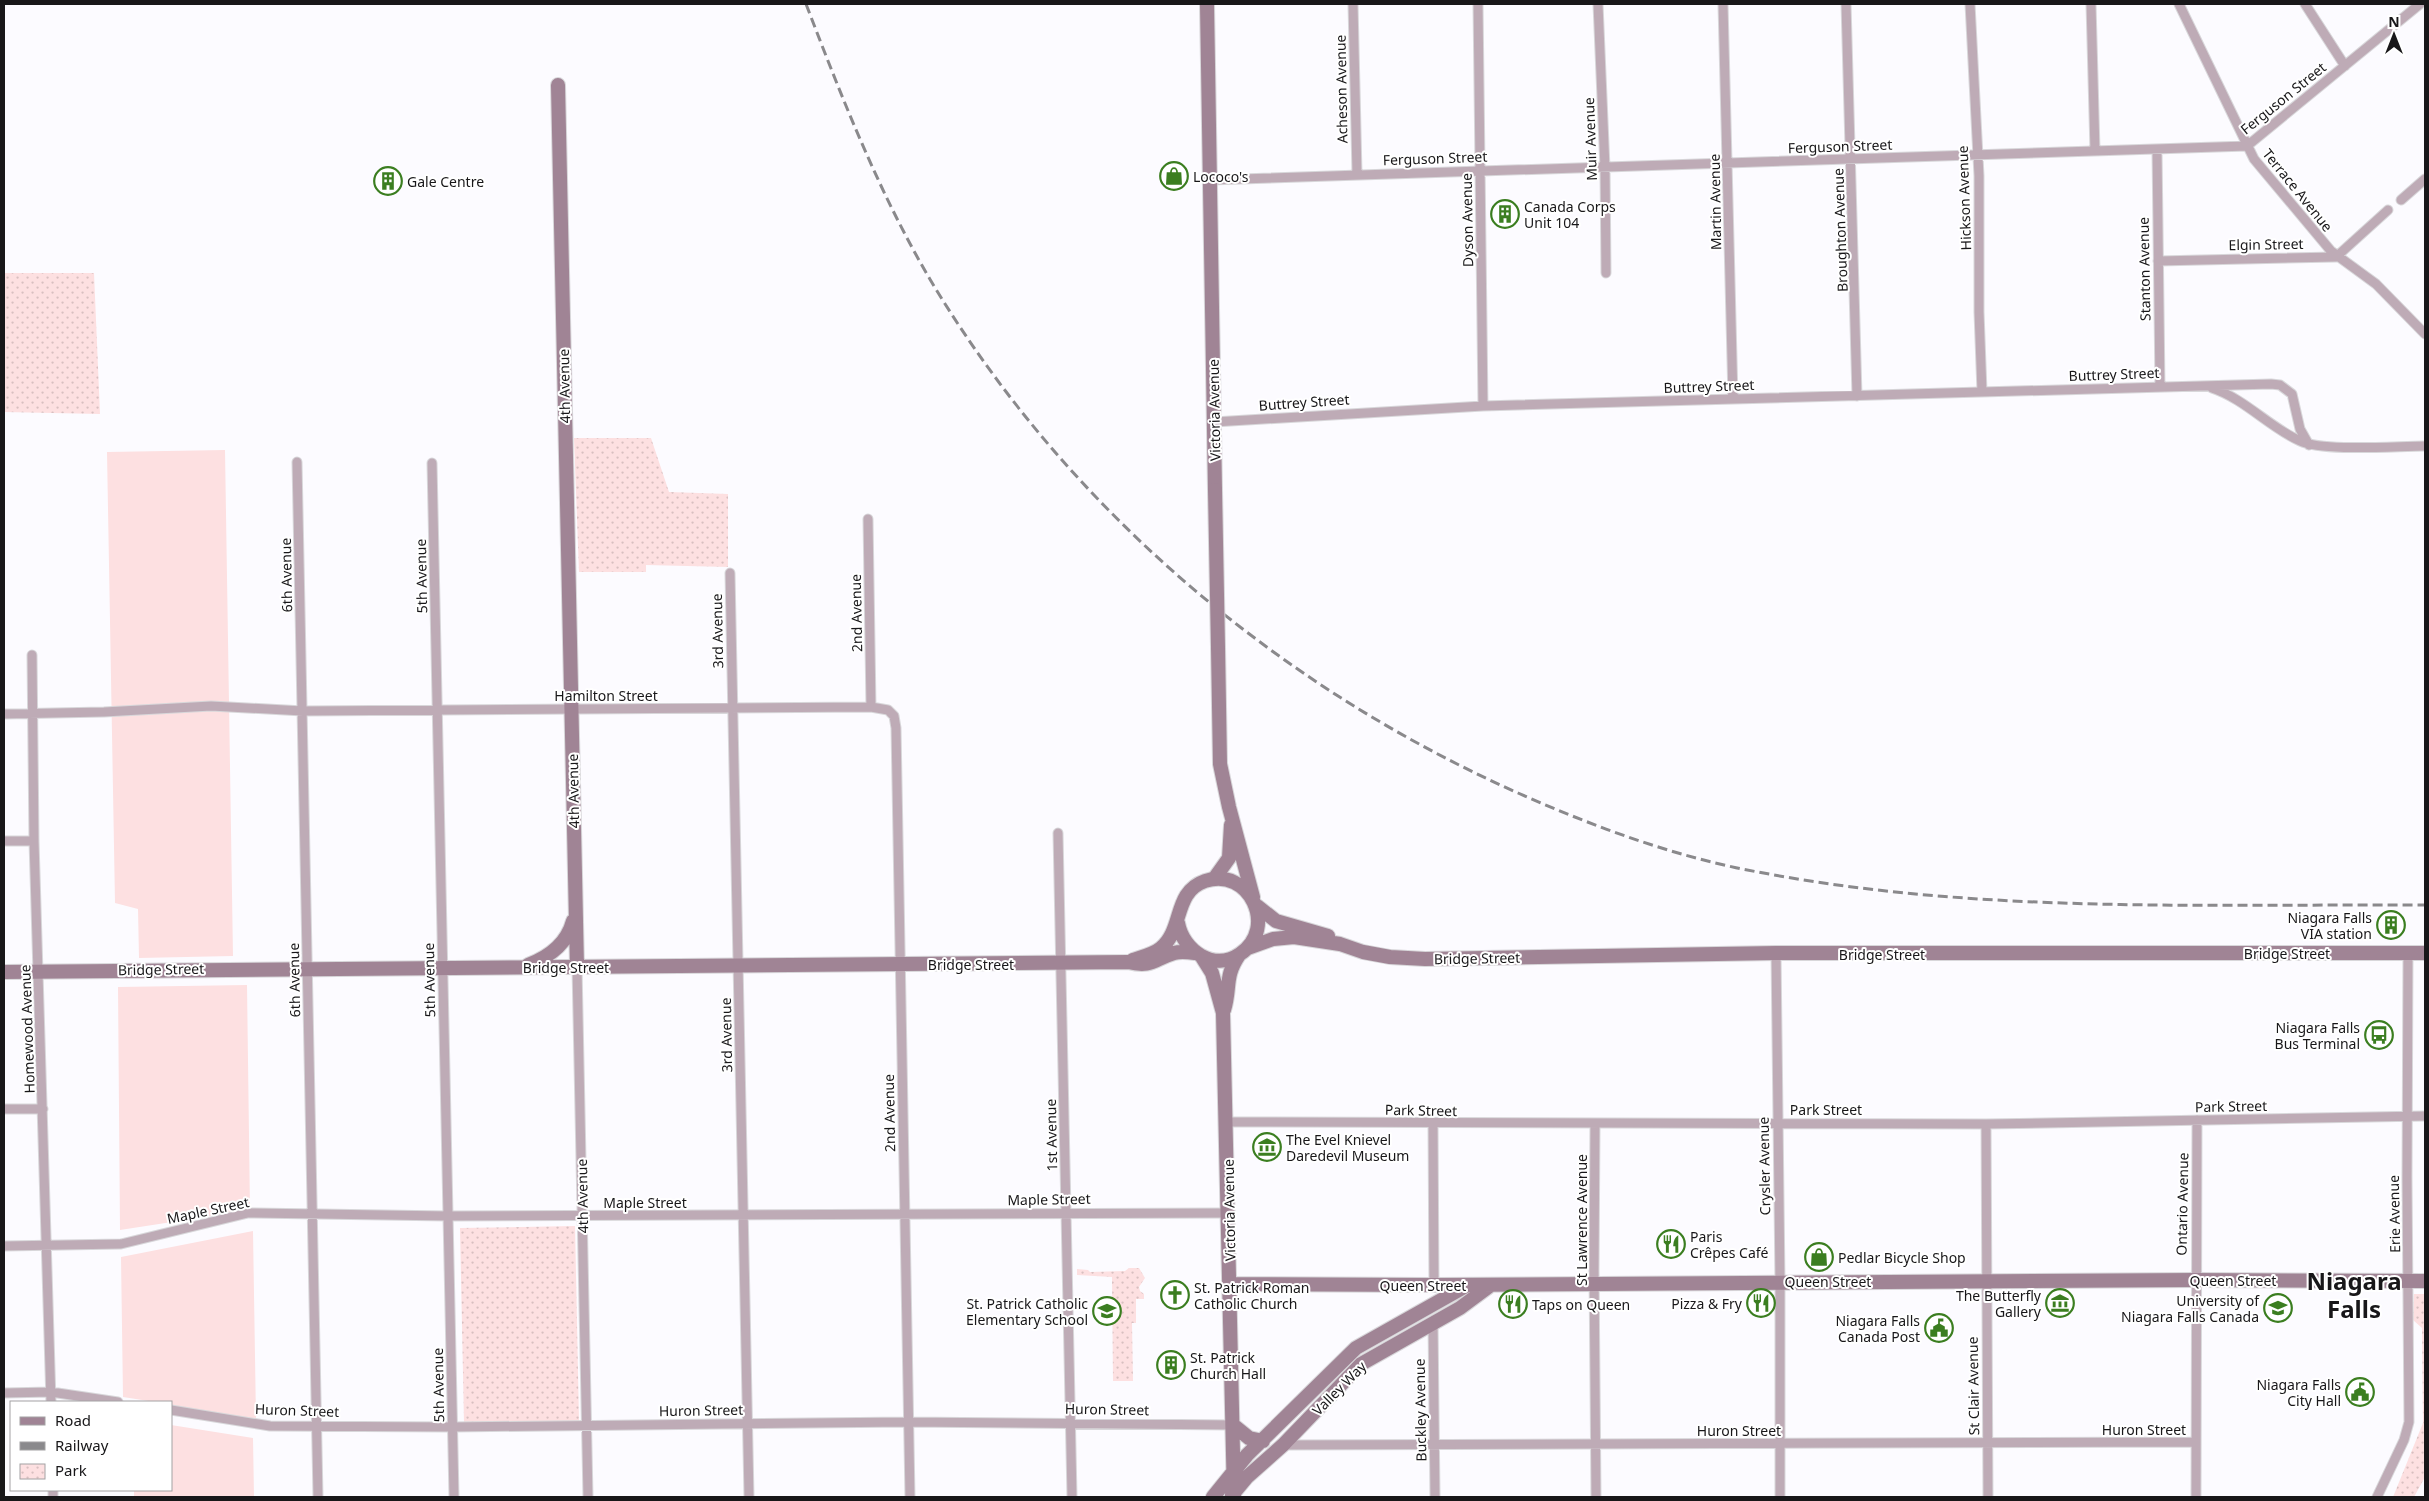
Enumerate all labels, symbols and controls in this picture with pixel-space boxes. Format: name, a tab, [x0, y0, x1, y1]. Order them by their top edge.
north arrow	[2369, 10, 2419, 60]
text: N	[2388, 12, 2400, 31]
street label: Acheson Avenue	[1331, 34, 1351, 144]
street label: Ferguson Street	[2236, 58, 2330, 138]
street label: Muir Avenue	[1579, 97, 1601, 181]
street label: Ferguson Street	[1787, 135, 1893, 157]
street label: Hickson Avenue	[1953, 145, 1975, 251]
street label: Terrace Avenue	[2259, 145, 2337, 235]
street label: Ferguson Street	[1382, 147, 1488, 169]
street label: Martin Avenue	[1705, 154, 1725, 250]
shop icon: Lococo's	[1159, 161, 1189, 191]
building icon: Gale Centre	[373, 166, 403, 196]
place label: Lococo's	[1193, 167, 1249, 186]
street label: Broughton Avenue	[1828, 168, 1852, 292]
place label: Gale Centre	[407, 172, 484, 191]
street label: Dyson Avenue	[1457, 173, 1477, 267]
place label: Canada Corps Unit 104	[1524, 197, 1616, 232]
building icon: Canada Corps Unit 104	[1490, 199, 1520, 229]
street label: Stanton Avenue	[2134, 217, 2154, 321]
street label: Elgin Street	[2228, 234, 2304, 254]
street label: 4th Avenue	[554, 348, 574, 423]
street label: Victoria Avenue	[1204, 359, 1224, 461]
street label: Buttrey Street	[2068, 363, 2160, 385]
street label: Buttrey Street	[1663, 375, 1755, 397]
street label: Buttrey Street	[1258, 389, 1350, 415]
street label: 6th Avenue	[276, 537, 296, 612]
street label: 5th Avenue	[411, 538, 431, 613]
street label: 2nd Avenue	[846, 574, 866, 652]
street label: 3rd Avenue	[707, 593, 727, 669]
street label: Hamilton Street	[554, 686, 658, 705]
street label: 4th Avenue	[563, 753, 583, 828]
place label: Niagara Falls VIA station	[2287, 908, 2372, 943]
building icon: Niagara Falls VIA station	[2376, 910, 2406, 940]
street label: 6th Avenue	[284, 942, 304, 1017]
street label: 5th Avenue	[419, 942, 439, 1017]
street label: Bridge Street	[2244, 944, 2330, 963]
street label: Bridge Street	[1839, 945, 1925, 964]
street label: Bridge Street	[1434, 948, 1520, 968]
street label: Bridge Street	[928, 955, 1014, 974]
street label: Bridge Street	[523, 958, 609, 977]
street label: Bridge Street	[118, 959, 204, 979]
street label: Homewood Avenue	[15, 964, 39, 1094]
street label: 3rd Avenue	[716, 997, 736, 1073]
place label: Niagara Falls Bus Terminal	[2275, 1018, 2360, 1053]
bus stop icon: Niagara Falls Bus Terminal	[2364, 1020, 2394, 1050]
street label: 2nd Avenue	[879, 1074, 899, 1152]
street label: Park Street	[2195, 1096, 2267, 1116]
street label: 1st Avenue	[1041, 1098, 1061, 1171]
street label: Park Street	[1385, 1100, 1457, 1120]
street label: Park Street	[1790, 1100, 1862, 1119]
street label: Crysler Avenue	[1754, 1116, 1774, 1215]
place label: The Evel Knievel Daredevil Museum	[1286, 1130, 1409, 1165]
museum icon: The Evel Knievel Daredevil Museum	[1252, 1132, 1282, 1162]
street label: Ontario Avenue	[2172, 1152, 2192, 1256]
street label: St Lawrence Avenue	[1572, 1154, 1591, 1286]
street label: 4th Avenue	[572, 1158, 592, 1233]
street label: Victoria Avenue	[1219, 1159, 1239, 1261]
street label: Erie Avenue	[2384, 1175, 2404, 1253]
street label: Maple Street	[1007, 1189, 1091, 1209]
street label: Maple Street	[165, 1192, 251, 1228]
street label: Maple Street	[603, 1193, 687, 1212]
place label: Paris Crêpes Café	[1690, 1227, 1769, 1262]
restaurant icon: Paris Crêpes Café	[1656, 1229, 1686, 1259]
shop icon: Pedlar Bicycle Shop	[1804, 1242, 1834, 1272]
place label: Pedlar Bicycle Shop	[1838, 1248, 1966, 1267]
district label: Niagara Falls	[2306, 1264, 2402, 1325]
street label: Queen Street	[2190, 1271, 2276, 1290]
street label: Queen Street	[1785, 1272, 1871, 1291]
street label: Queen Street	[1380, 1276, 1466, 1295]
place label: St. Patrick Roman Catholic Church	[1194, 1278, 1310, 1313]
church icon: St. Patrick Roman Catholic Church	[1160, 1280, 1190, 1310]
place label: The Butterfly Gallery	[1956, 1286, 2042, 1321]
restaurant icon: Pizza & Fry	[1746, 1288, 1776, 1318]
museum icon: The Butterfly Gallery	[2045, 1288, 2075, 1318]
restaurant icon: Taps on Queen	[1498, 1289, 1528, 1319]
place label: University of Niagara Falls Canada	[2121, 1291, 2260, 1326]
school or university icon: University of Niagara Falls Canada	[2263, 1293, 2293, 1323]
place label: St. Patrick Catholic Elementary School	[966, 1294, 1088, 1329]
place label: Pizza & Fry	[1671, 1294, 1743, 1313]
place label: Taps on Queen	[1532, 1295, 1630, 1314]
school or university icon: St. Patrick Catholic Elementary School	[1092, 1296, 1122, 1326]
place label: Niagara Falls Canada Post	[1835, 1311, 1920, 1346]
public building icon: Niagara Falls Canada Post	[1924, 1313, 1954, 1343]
street label: St Clair Avenue	[1963, 1336, 1983, 1436]
street label: 5th Avenue	[428, 1347, 448, 1422]
place label: St. Patrick Church Hall	[1190, 1348, 1266, 1383]
building icon: St. Patrick Church Hall	[1156, 1350, 1186, 1380]
street label: Valley Way	[1308, 1356, 1371, 1419]
street label: Buckley Avenue	[1410, 1358, 1430, 1462]
place label: Niagara Falls City Hall	[2256, 1375, 2341, 1410]
public building icon: Niagara Falls City Hall	[2345, 1377, 2375, 1407]
street label: Huron Street	[254, 1399, 340, 1421]
street label: Huron Street	[1065, 1399, 1149, 1419]
street label: Huron Street	[659, 1400, 743, 1420]
legend	[10, 1401, 172, 1491]
text: Road	[55, 1410, 91, 1430]
street label: Huron Street	[2102, 1420, 2186, 1439]
street label: Huron Street	[1697, 1421, 1781, 1440]
text: Railway	[55, 1435, 109, 1455]
text: Park	[55, 1460, 87, 1480]

